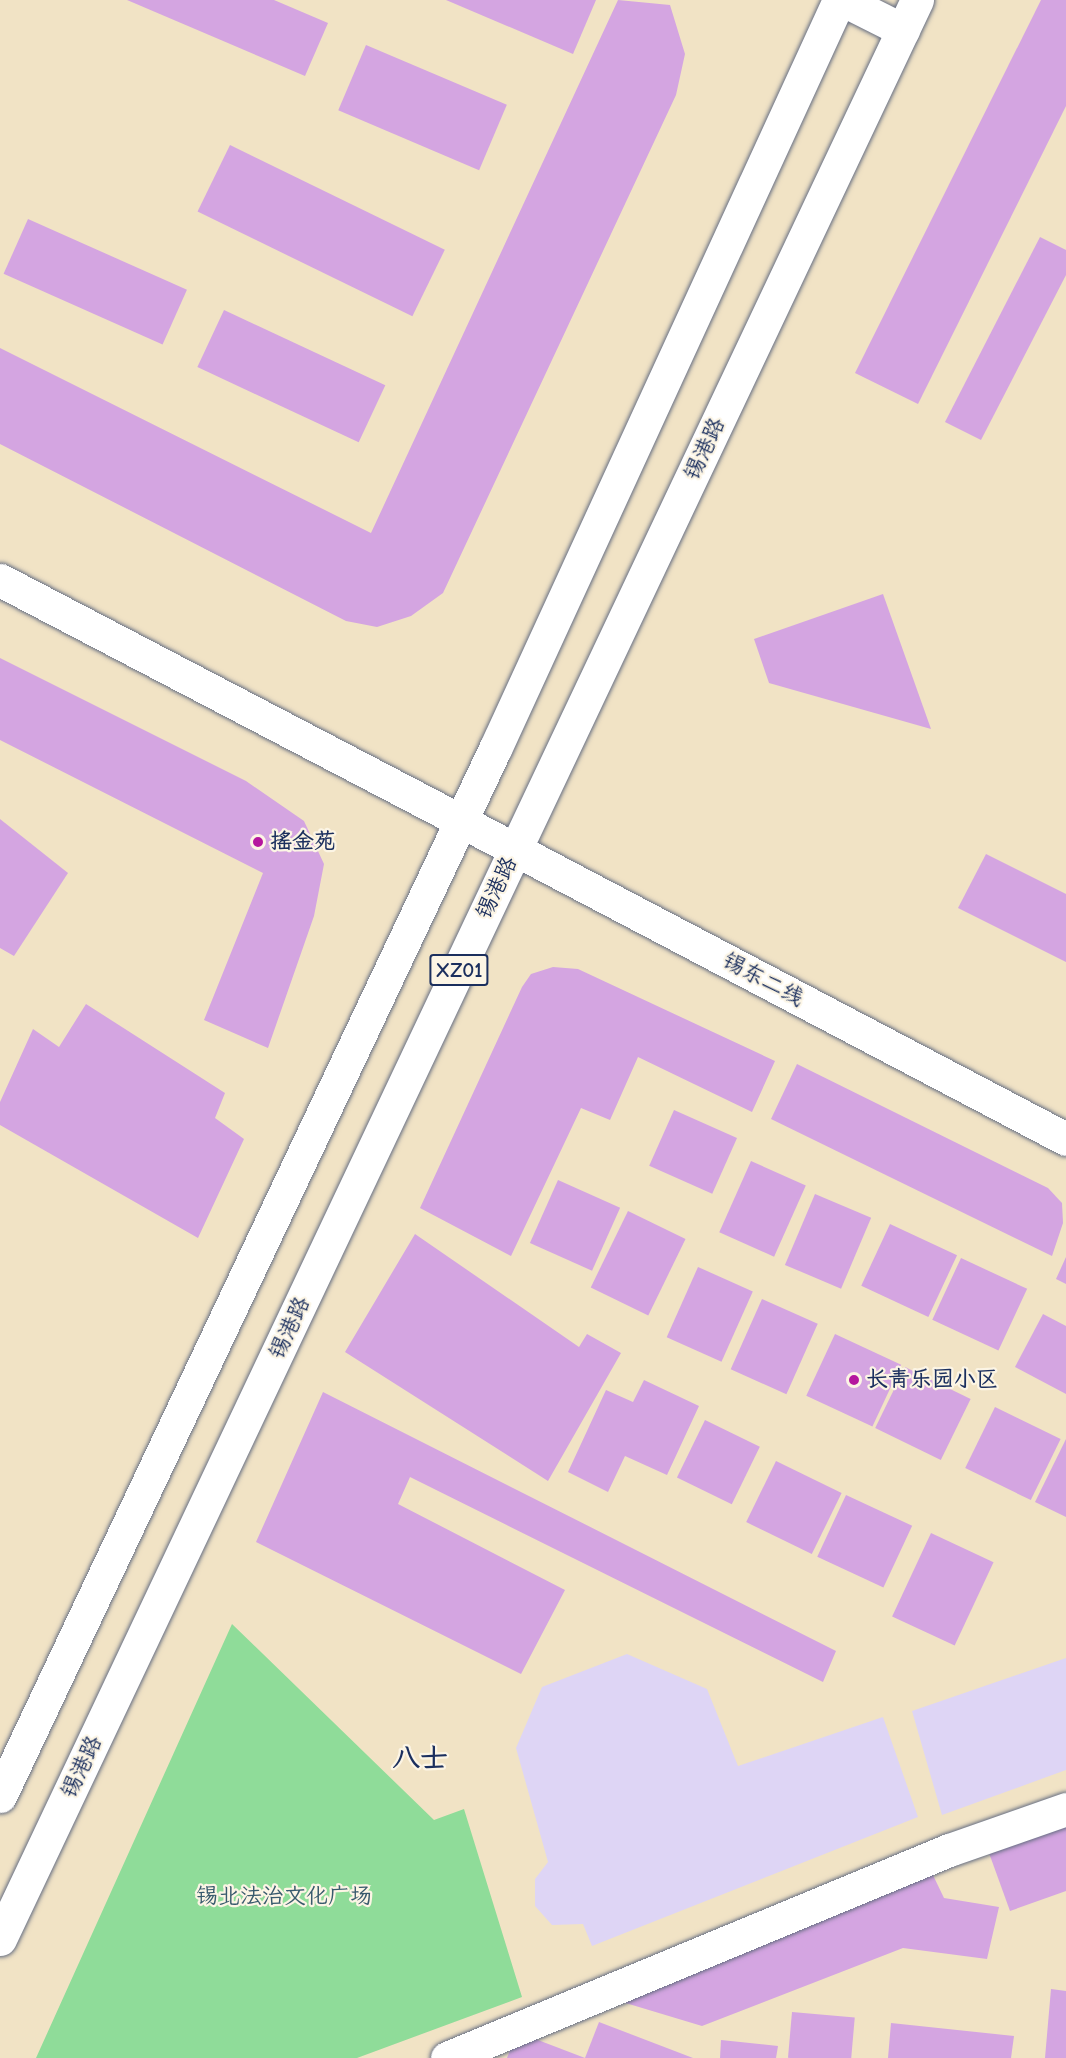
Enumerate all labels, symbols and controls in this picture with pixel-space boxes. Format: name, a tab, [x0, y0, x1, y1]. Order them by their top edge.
street label: 锡港路	[679, 414, 731, 484]
place label: 摇金苑	[270, 829, 336, 855]
marker: 摇金苑	[251, 835, 265, 849]
street label: 锡港路	[471, 853, 523, 923]
street label: 锡东二线	[718, 948, 808, 1012]
road number: XZ01	[429, 952, 489, 988]
street label: 锡港路	[264, 1293, 316, 1363]
place label: 长青乐园小区	[866, 1367, 998, 1393]
marker: 长青乐园小区	[847, 1373, 861, 1387]
street label: 锡港路	[56, 1732, 108, 1802]
district label: 八士	[392, 1741, 448, 1775]
park label: 锡北法治文化广场	[196, 1884, 372, 1910]

